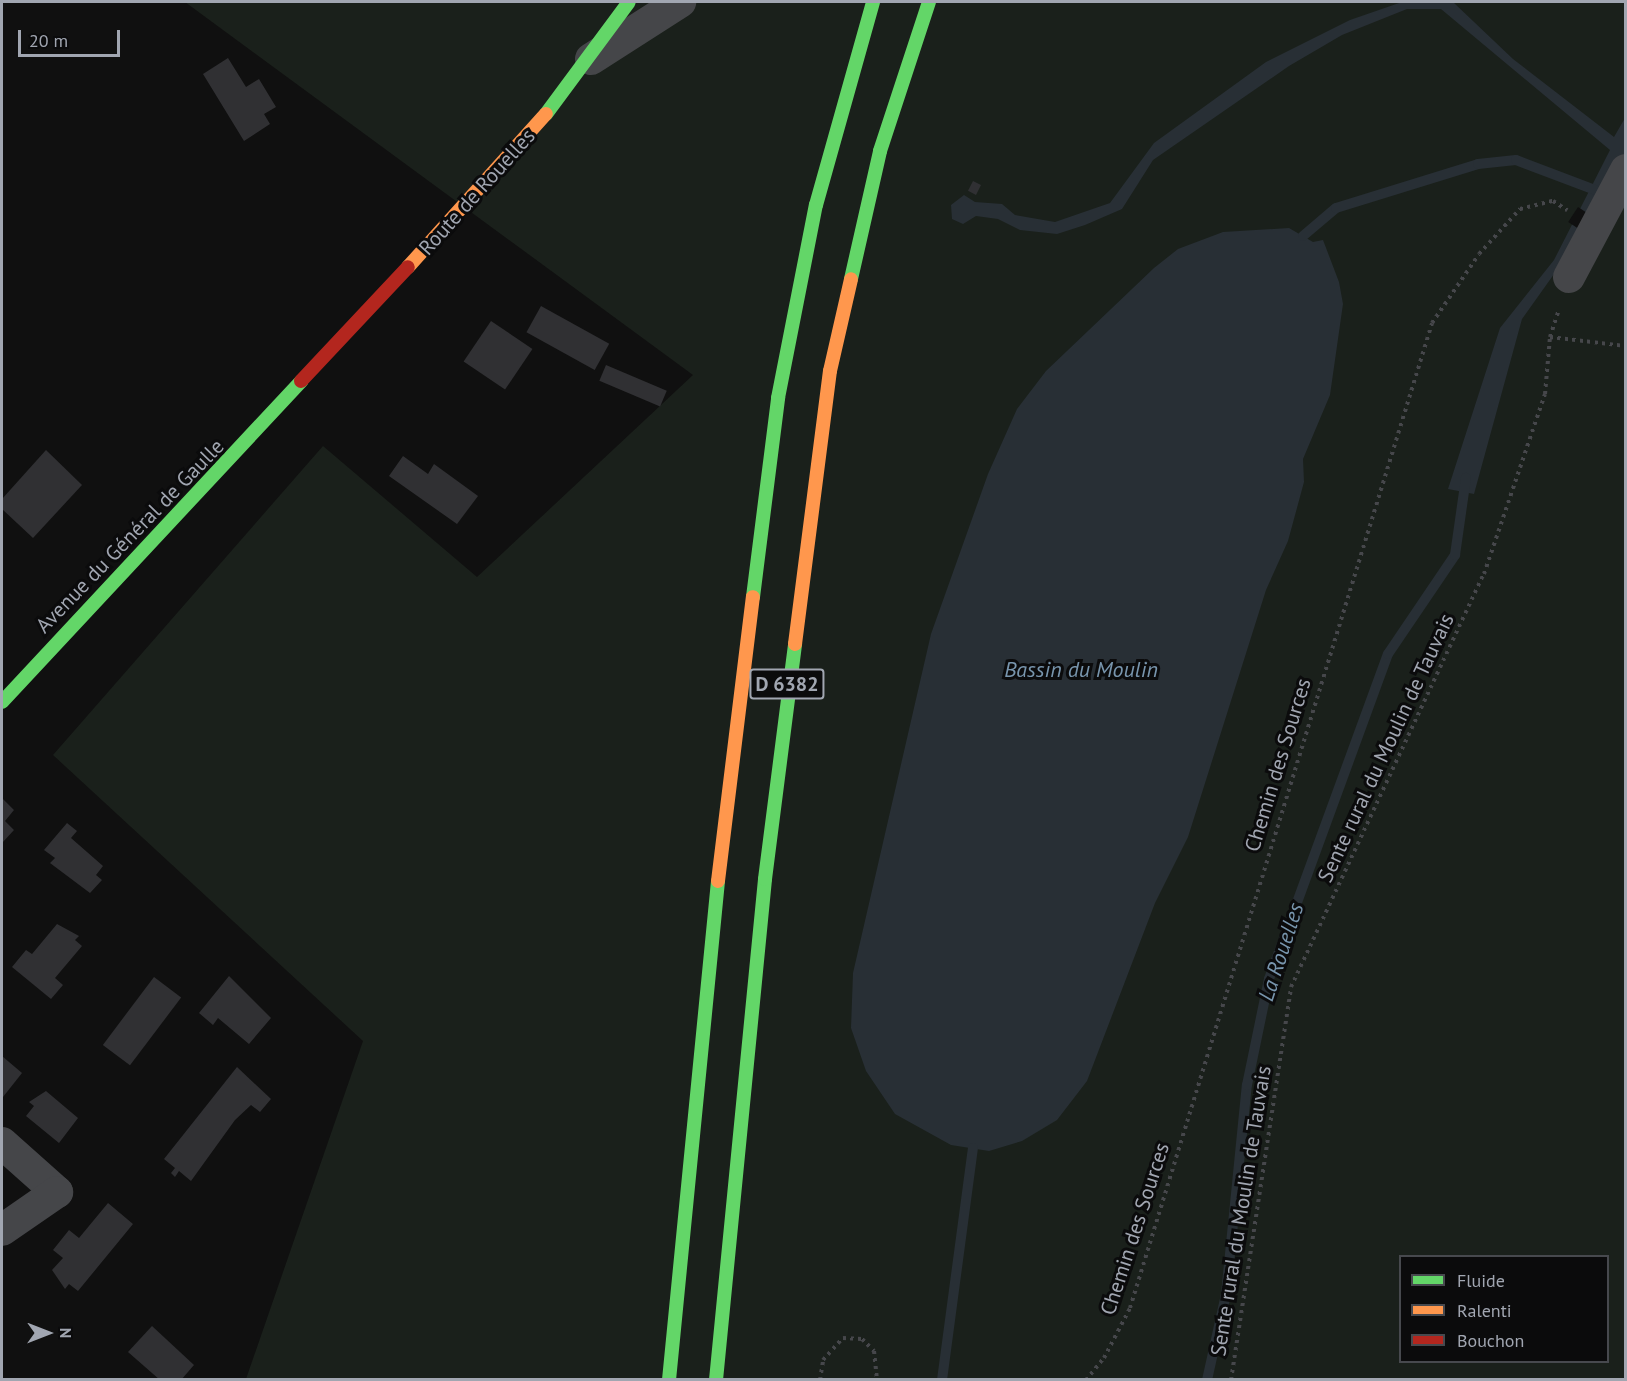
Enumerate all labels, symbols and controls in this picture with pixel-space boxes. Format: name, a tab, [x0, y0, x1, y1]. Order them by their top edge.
scale bar	[21, 18, 123, 56]
text: 20 m	[29, 29, 68, 52]
street label: Route de Rouelles	[414, 124, 540, 260]
street label: Avenue du Général de Gaulle	[31, 434, 229, 638]
street label: Sente rural du Moulin de Tauvais	[1312, 609, 1460, 887]
water label: Bassin du Moulin	[1004, 657, 1158, 683]
road number: D 6382	[748, 667, 826, 701]
street label: Chemin des Sources	[1240, 675, 1316, 855]
water label: La Rouelles	[1253, 900, 1309, 1004]
street label: Sente rural du Moulin de Tauvais	[1206, 1064, 1276, 1358]
street label: Chemin des Sources	[1095, 1140, 1175, 1318]
legend	[1399, 1255, 1609, 1363]
text: Fluide	[1457, 1269, 1505, 1292]
text: Ralenti	[1457, 1299, 1512, 1322]
north arrow	[18, 1303, 78, 1363]
text: N	[56, 1328, 76, 1338]
text: Bouchon	[1457, 1329, 1524, 1352]

